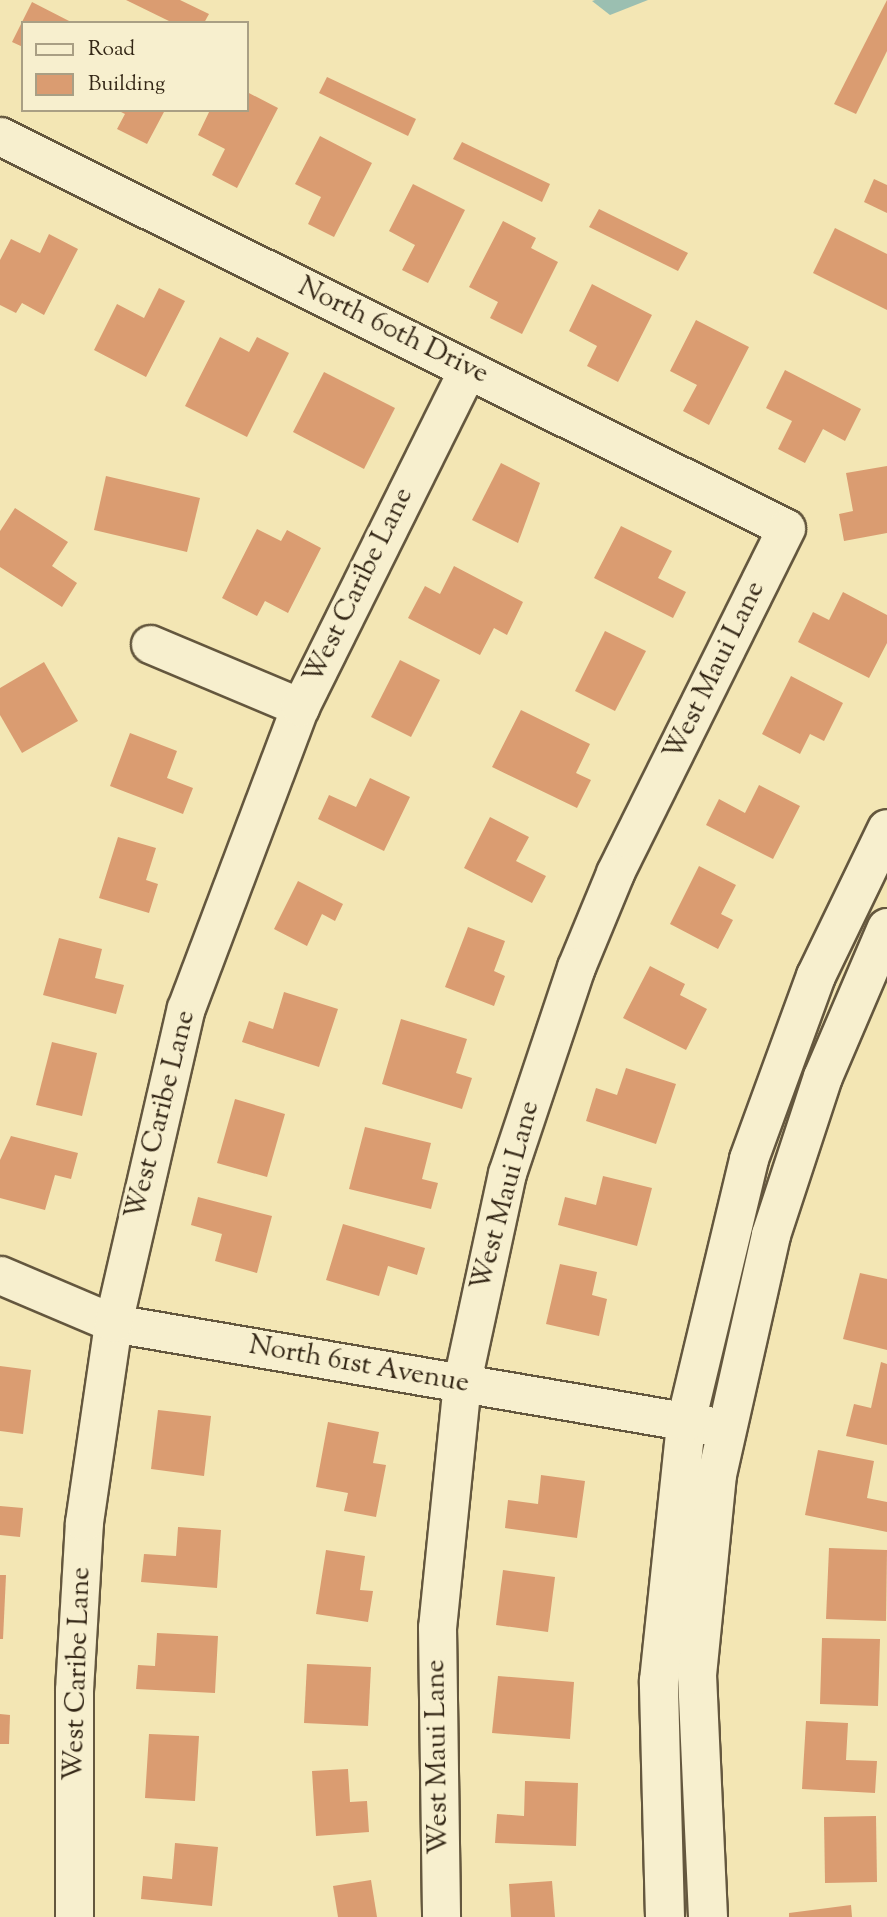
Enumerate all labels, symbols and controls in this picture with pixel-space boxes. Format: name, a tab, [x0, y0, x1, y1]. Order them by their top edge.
legend	[21, 21, 248, 112]
text: Road	[88, 35, 135, 65]
text: Building	[88, 70, 165, 100]
street label: North 60th Drive	[292, 270, 494, 392]
street label: West Caribe Lane	[297, 482, 421, 690]
street label: West Maui Lane	[657, 576, 773, 766]
street label: West Caribe Lane	[119, 1007, 203, 1223]
street label: West Maui Lane	[464, 1097, 548, 1295]
street label: North 61st Avenue	[246, 1329, 472, 1401]
street label: West Caribe Lane	[57, 1566, 99, 1782]
street label: West Maui Lane	[419, 1659, 457, 1855]

